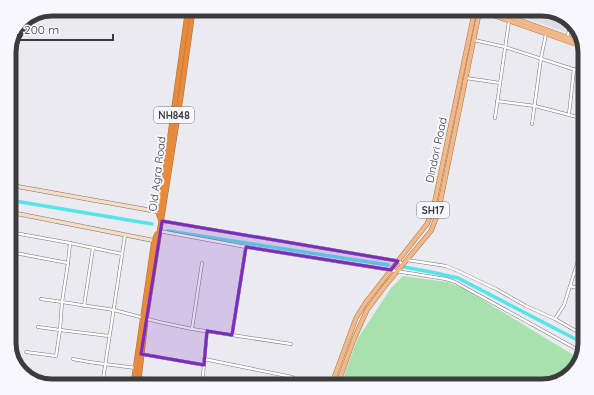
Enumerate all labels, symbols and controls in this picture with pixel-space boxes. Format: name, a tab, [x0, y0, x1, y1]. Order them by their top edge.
scale bar	[18, 16, 113, 42]
text: 200 m	[24, 22, 59, 37]
road number: NH848	[154, 107, 194, 123]
street label: Dindori Road	[422, 116, 450, 184]
street label: Old Agra Road	[145, 136, 169, 212]
road number: SH17	[417, 202, 449, 218]

